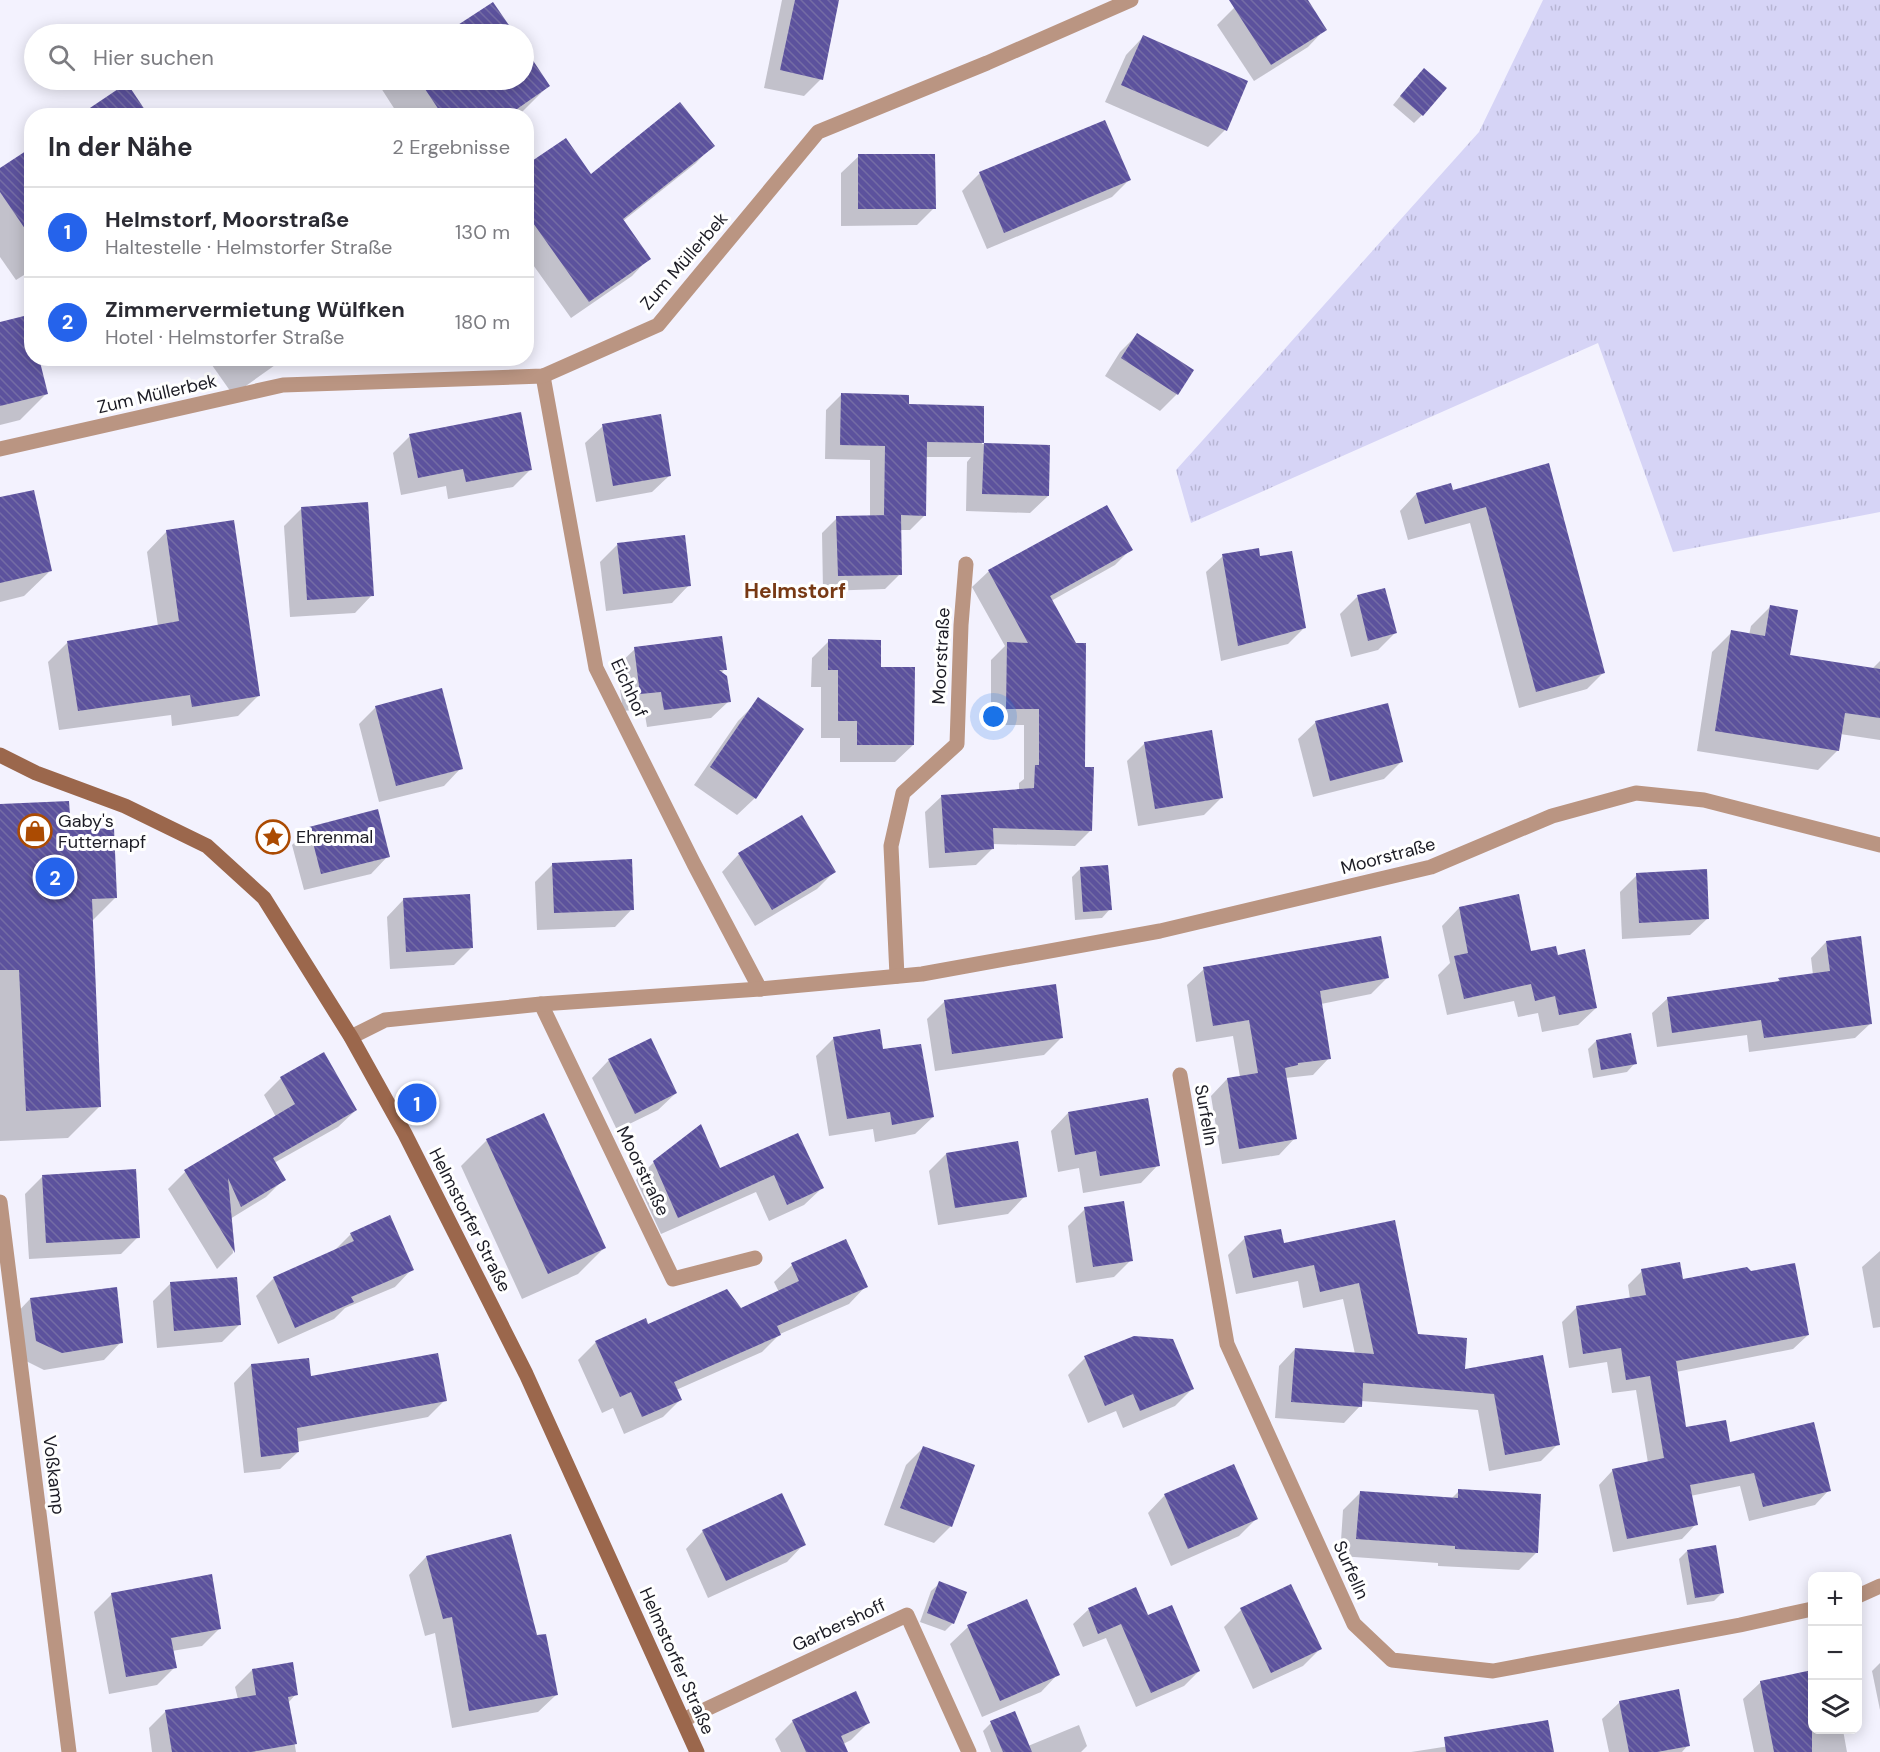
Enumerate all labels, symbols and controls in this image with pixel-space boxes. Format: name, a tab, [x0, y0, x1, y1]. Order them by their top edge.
search box	[24, 24, 534, 90]
icon: search	[45, 41, 78, 74]
text: Hier suchen	[93, 43, 214, 72]
text: In der Nähe	[48, 130, 193, 164]
text: 2 Ergebnisse	[392, 134, 510, 160]
text: Helmstorf, Moorstraße	[105, 205, 349, 234]
street label: Zum Müllerbek	[635, 207, 733, 315]
text: 1	[64, 219, 71, 245]
text: 130 m	[455, 219, 510, 245]
text: Haltestelle · Helmstorfer Straße	[105, 234, 392, 260]
text: Zimmervermietung Wülfken	[105, 295, 405, 324]
text: 2	[62, 309, 73, 335]
text: 180 m	[455, 309, 510, 335]
text: Hotel · Helmstorfer Straße	[105, 324, 344, 350]
street label: Zum Müllerbek	[95, 369, 219, 419]
district label: Helmstorf	[744, 577, 846, 605]
street label: Moorstraße	[926, 607, 956, 705]
street label: Eichhof	[605, 655, 653, 721]
your location	[979, 702, 1008, 731]
place label: Gaby's Futternapf	[58, 809, 146, 854]
shop icon: Gaby's Futternapf	[17, 813, 53, 849]
place icon: Ehrenmal	[255, 819, 291, 855]
place label: Ehrenmal	[296, 825, 373, 849]
street label: Moorstraße	[1338, 832, 1438, 880]
pin: 2	[36, 854, 74, 900]
pin: 1	[398, 1080, 436, 1126]
street label: Surfelln	[1189, 1083, 1223, 1147]
street label: Moorstraße	[611, 1122, 675, 1220]
street label: Helmstorfer Straße	[423, 1144, 517, 1296]
street label: Voßkamp	[37, 1434, 71, 1516]
street label: Surfelln	[1327, 1537, 1375, 1603]
map controls	[1808, 1572, 1862, 1734]
button: +	[1808, 1572, 1862, 1626]
street label: Helmstorfer Straße	[634, 1584, 720, 1738]
street label: Garbershoff	[788, 1593, 890, 1657]
button: −	[1808, 1626, 1862, 1680]
button: layers	[1808, 1680, 1862, 1734]

